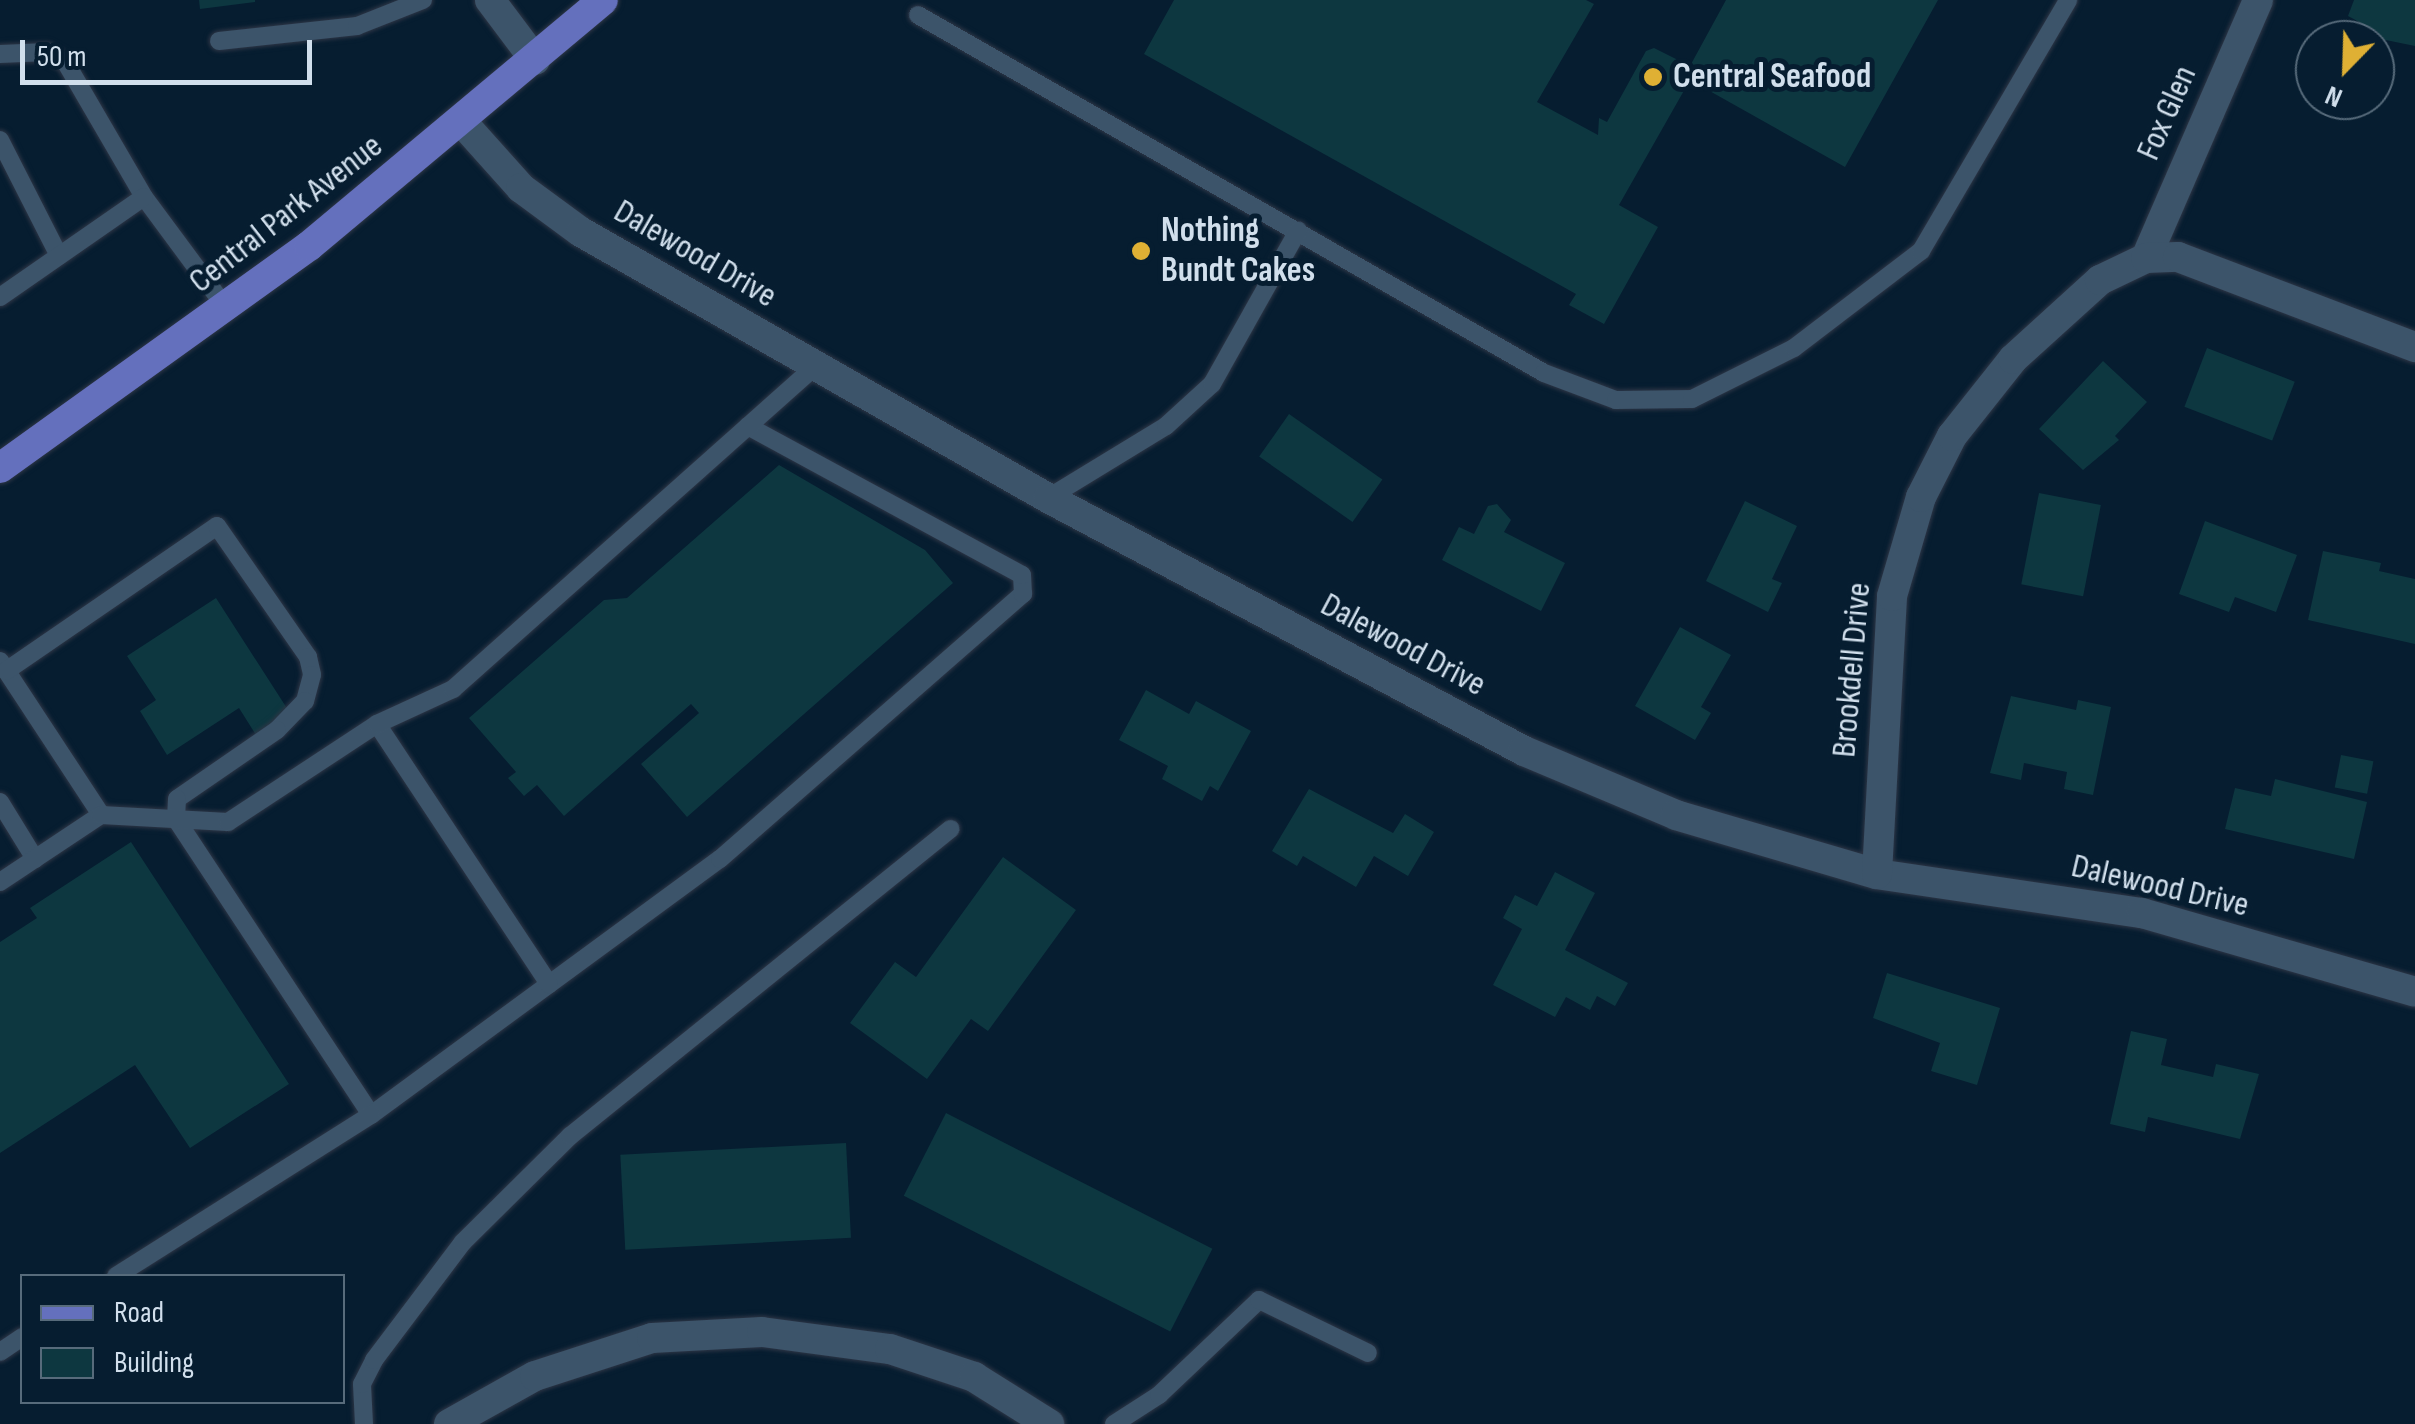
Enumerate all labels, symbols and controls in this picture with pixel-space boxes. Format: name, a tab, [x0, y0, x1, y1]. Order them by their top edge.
scale bar	[25, 20, 318, 82]
north arrow	[2295, 20, 2395, 120]
text: 50 m	[37, 39, 86, 75]
place label: Central Seafood	[1673, 56, 1871, 98]
street label: Fox Glen	[2128, 59, 2206, 167]
marker: Central Seafood	[1642, 66, 1664, 88]
text: N	[2321, 78, 2347, 114]
street label: Central Park Avenue	[181, 125, 391, 303]
street label: Dalewood Drive	[606, 191, 784, 317]
place label: Nothing Bundt Cakes	[1161, 210, 1315, 292]
marker: Nothing Bundt Cakes	[1130, 240, 1152, 262]
street label: Brookdell Drive	[1823, 581, 1881, 759]
street label: Dalewood Drive	[1313, 584, 1493, 706]
street label: Dalewood Drive	[2067, 845, 2253, 927]
legend	[20, 1274, 345, 1404]
text: Road	[114, 1295, 164, 1331]
text: Building	[114, 1345, 194, 1381]

